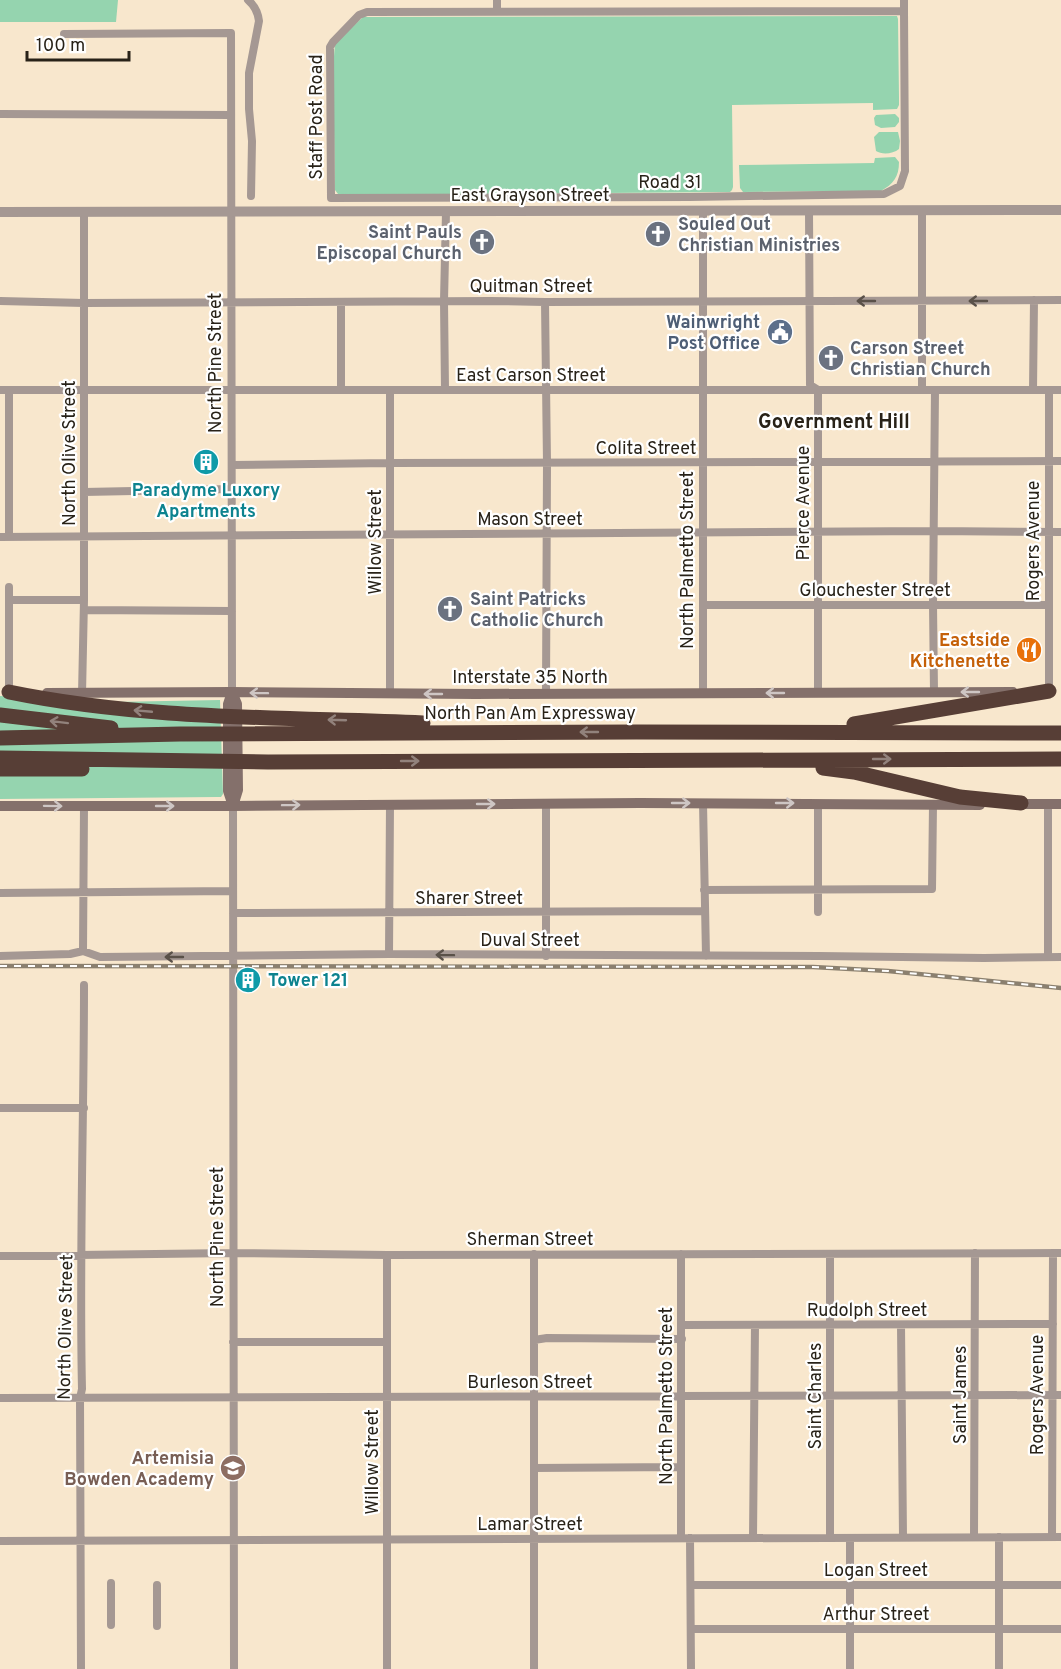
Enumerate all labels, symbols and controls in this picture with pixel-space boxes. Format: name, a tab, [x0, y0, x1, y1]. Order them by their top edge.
scale bar	[27, 24, 129, 62]
text: 100 m	[36, 35, 85, 58]
street label: Staff Post Road	[306, 54, 329, 180]
street label: Road 31	[638, 172, 702, 195]
street label: East Grayson Street	[450, 185, 610, 208]
place label: Souled Out Christian Ministries	[678, 214, 840, 258]
church icon: Souled Out Christian Ministries	[643, 219, 673, 249]
place label: Saint Pauls Episcopal Church	[316, 222, 462, 266]
church icon: Saint Pauls Episcopal Church	[467, 227, 497, 257]
street label: Quitman Street	[470, 276, 592, 299]
street label: North Pine Street	[205, 293, 228, 433]
one-way arrow	[856, 295, 876, 307]
one-way arrow	[969, 295, 989, 307]
place label: Wainwright Post Office	[666, 312, 760, 356]
public building icon: Wainwright Post Office	[765, 317, 795, 347]
place label: Carson Street Christian Church	[850, 338, 991, 382]
church icon: Carson Street Christian Church	[816, 343, 846, 373]
street label: East Carson Street	[456, 365, 606, 388]
street label: North Olive Street	[59, 380, 82, 526]
district label: Government Hill	[758, 410, 910, 436]
street label: Colita Street	[596, 438, 696, 461]
street label: Pierce Avenue	[793, 446, 816, 560]
building icon: Paradyme Luxory Apartments	[191, 447, 221, 477]
street label: North Palmetto Street	[677, 471, 700, 649]
place label: Paradyme Luxory Apartments	[132, 480, 280, 524]
street label: Rogers Avenue	[1023, 481, 1046, 601]
street label: Willow Street	[365, 489, 388, 595]
street label: Mason Street	[477, 509, 583, 532]
street label: Glouchester Street	[799, 580, 951, 603]
place label: Saint Patricks Catholic Church	[470, 589, 604, 633]
church icon: Saint Patricks Catholic Church	[435, 594, 465, 624]
place label: Eastside Kitchenette	[910, 630, 1010, 674]
restaurant icon: Eastside Kitchenette	[1014, 635, 1044, 665]
street label: Interstate 35 North	[452, 667, 608, 690]
one-way arrow	[960, 686, 980, 698]
one-way arrow	[249, 687, 269, 699]
one-way arrow	[765, 687, 785, 699]
one-way arrow	[423, 688, 443, 700]
street label: North Pan Am Expressway	[424, 703, 636, 726]
one-way arrow	[133, 705, 153, 716]
one-way arrow	[328, 715, 348, 726]
one-way arrow	[49, 716, 69, 727]
one-way arrow	[579, 726, 599, 738]
one-way arrow	[871, 753, 891, 765]
one-way arrow	[400, 755, 420, 767]
one-way arrow	[671, 797, 691, 809]
one-way arrow	[476, 798, 496, 810]
one-way arrow	[775, 798, 795, 809]
one-way arrow	[281, 799, 301, 811]
one-way arrow	[43, 800, 63, 812]
one-way arrow	[155, 800, 175, 812]
street label: Sharer Street	[415, 888, 523, 911]
street label: Duval Street	[480, 930, 580, 953]
one-way arrow	[436, 949, 456, 961]
one-way arrow	[165, 951, 185, 963]
building icon: Tower 121	[233, 965, 263, 995]
place label: Tower 121	[268, 970, 348, 993]
street label: North Pine Street	[207, 1167, 230, 1307]
street label: Sherman Street	[467, 1229, 593, 1252]
street label: North Olive Street	[54, 1254, 79, 1400]
street label: Rudolph Street	[807, 1300, 927, 1323]
street label: North Palmetto Street	[656, 1307, 679, 1485]
street label: Rogers Avenue	[1027, 1335, 1050, 1455]
street label: Saint Charles	[805, 1343, 828, 1449]
street label: Saint James	[950, 1346, 973, 1444]
street label: Burleson Street	[467, 1372, 593, 1395]
street label: Willow Street	[362, 1409, 385, 1515]
place label: Artemisia Bowden Academy	[64, 1448, 214, 1492]
school or university icon: Artemisia Bowden Academy	[218, 1453, 248, 1483]
street label: Lamar Street	[477, 1514, 583, 1537]
street label: Logan Street	[824, 1560, 928, 1583]
street label: Arthur Street	[822, 1604, 930, 1627]

